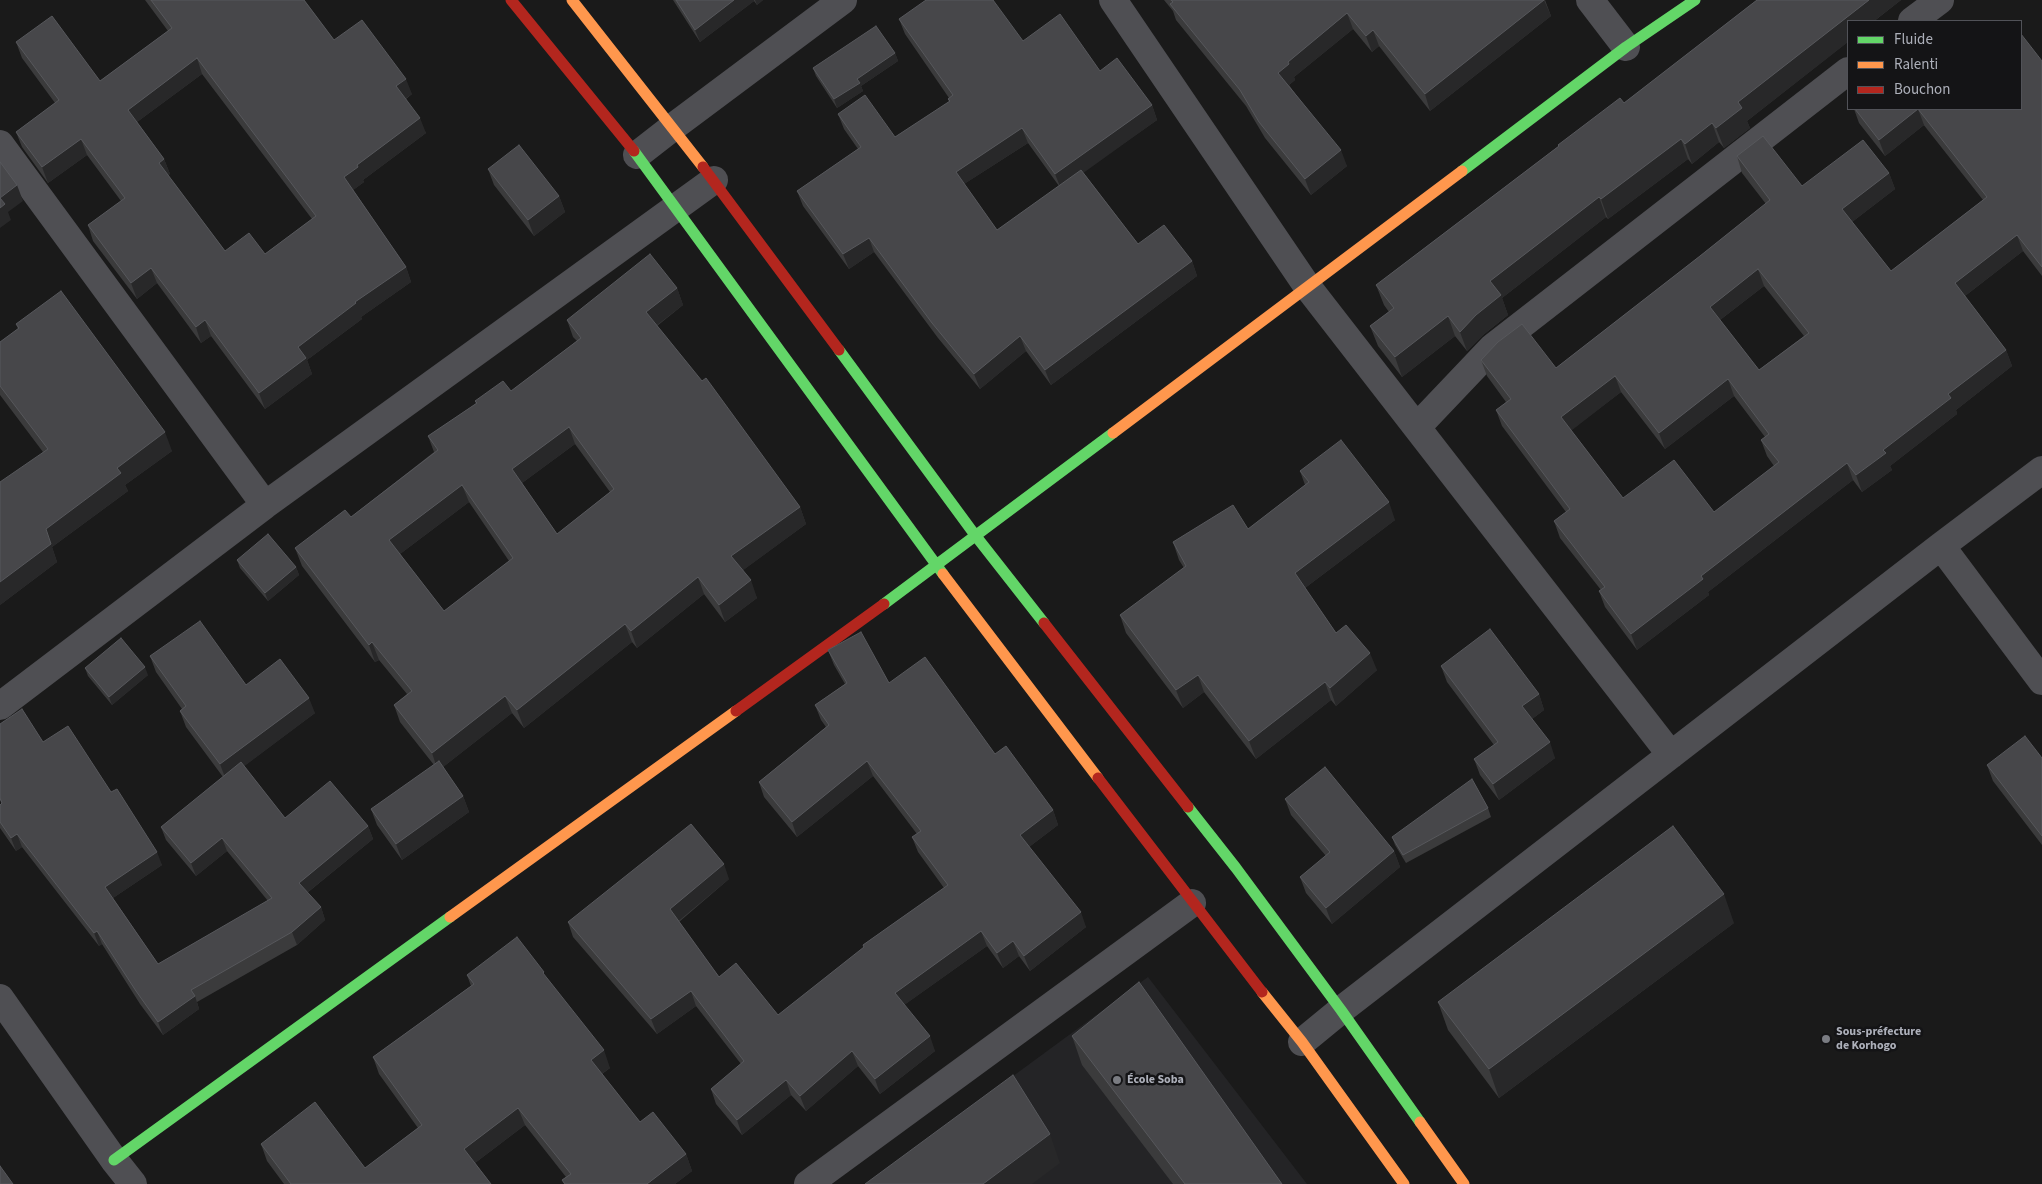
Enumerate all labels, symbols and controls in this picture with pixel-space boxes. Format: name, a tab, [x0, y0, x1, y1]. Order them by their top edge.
legend	[1847, 20, 2022, 110]
text: Fluide	[1894, 29, 1933, 50]
text: Ralenti	[1894, 54, 1938, 75]
text: Bouchon	[1894, 79, 1950, 100]
place label: Sous-préfecture de Korhogo	[1836, 1025, 1921, 1053]
marker: Sous-préfecture de Korhogo	[1820, 1033, 1832, 1045]
place label: École Soba	[1127, 1073, 1184, 1087]
marker: École Soba	[1111, 1074, 1123, 1086]

